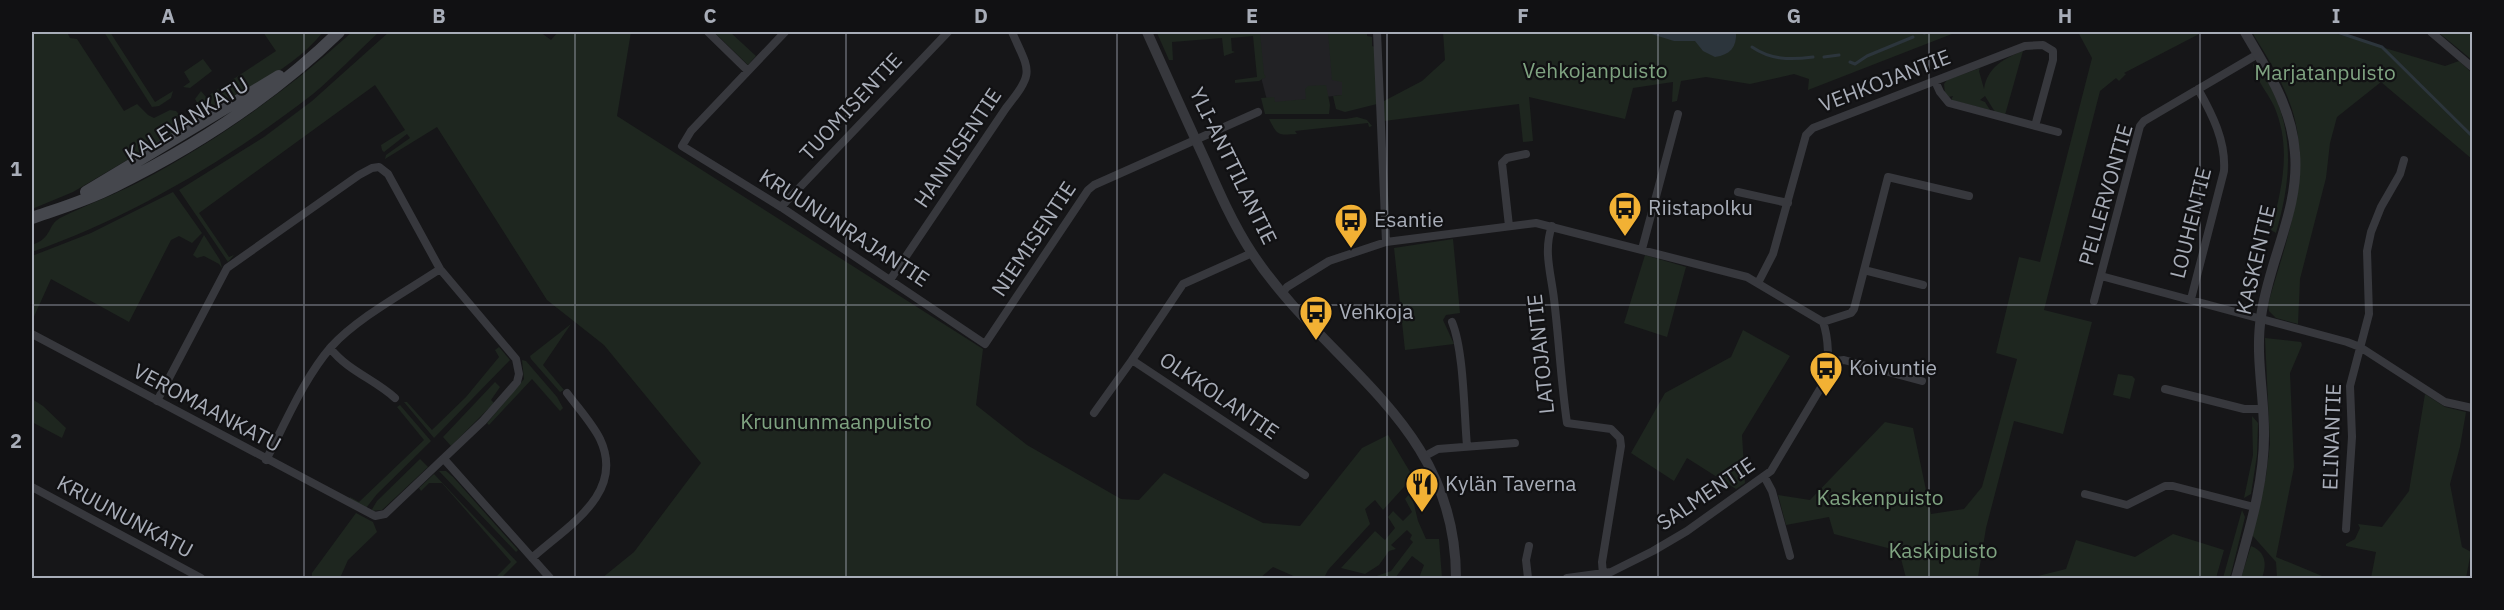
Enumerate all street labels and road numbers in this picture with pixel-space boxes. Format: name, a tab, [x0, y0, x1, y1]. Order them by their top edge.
street label: VEHKOJANTIE	[1815, 42, 1954, 118]
street label: TUOMISENTIE	[793, 46, 908, 166]
street label: KALEVANKATU	[119, 70, 254, 168]
street label: HANNISENTIE	[907, 82, 1007, 213]
street label: YLI-ANTTILANTIE	[1184, 82, 1284, 249]
street label: PELLERVONTIE	[2071, 121, 2139, 269]
street label: KRUUNUNRAJANTIE	[754, 162, 935, 293]
street label: LOUHENTIE	[2163, 164, 2217, 281]
street label: NIEMISENTIE	[984, 176, 1082, 301]
street label: KASKENTIE	[2229, 202, 2281, 317]
street label: LATOJANTIE	[1520, 293, 1560, 416]
street label: OLKKOLANTIE	[1154, 345, 1285, 445]
street label: VEROMAANKATU	[129, 356, 286, 458]
street label: ELINANTIE	[2315, 383, 2347, 491]
street label: SALMENTIE	[1651, 450, 1760, 536]
street label: KRUUNUNKATU	[52, 468, 199, 564]

